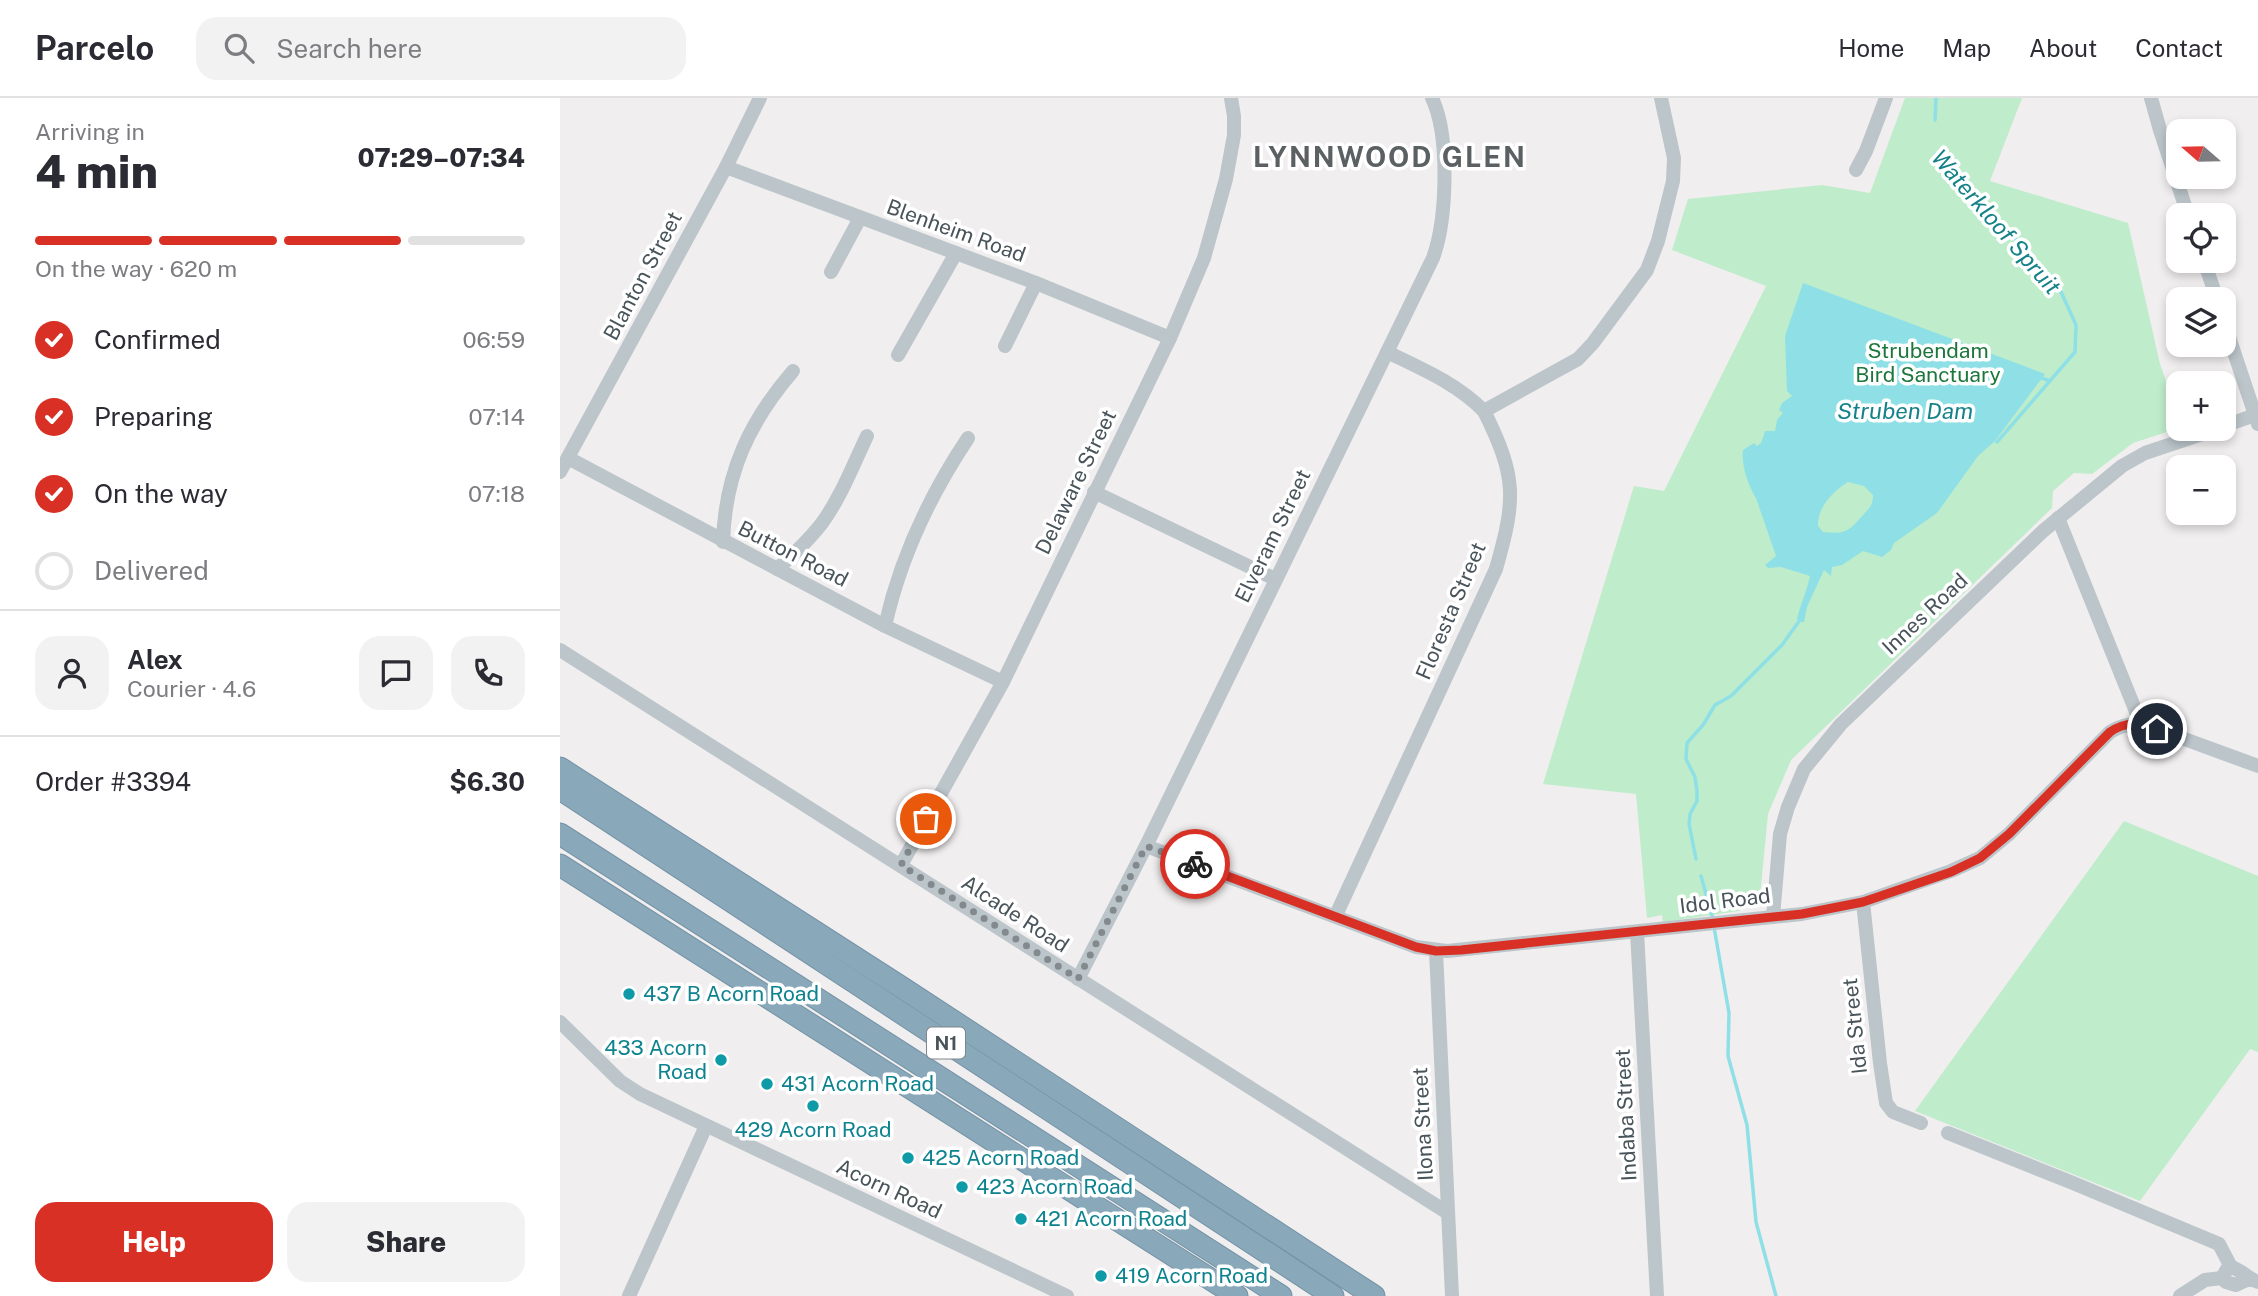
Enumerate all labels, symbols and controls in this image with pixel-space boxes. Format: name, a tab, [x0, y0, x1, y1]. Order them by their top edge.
search box	[196, 17, 686, 80]
text: Parcelo	[35, 29, 154, 67]
icon: search	[220, 29, 258, 67]
text: Search here	[276, 33, 422, 64]
text: Home	[1838, 34, 1904, 62]
text: Map	[1942, 34, 1991, 62]
text: About	[2029, 34, 2097, 62]
text: Contact	[2135, 34, 2223, 62]
text: Arriving in	[35, 118, 145, 145]
north arrow	[2166, 119, 2236, 189]
map controls	[2166, 119, 2236, 525]
district label: LYNNWOOD GLEN	[1253, 140, 1527, 173]
text: 07:29–07:34	[357, 142, 525, 173]
text: 4 min	[35, 144, 158, 198]
water label: Waterkloof Spruit	[1926, 144, 2067, 300]
street label: Blenheim Road	[883, 194, 1029, 267]
button: locate	[2166, 203, 2236, 273]
street label: Blanton Street	[598, 207, 687, 344]
text: On the way · 620 m	[35, 255, 237, 282]
button: layers	[2166, 287, 2236, 357]
icon: check	[35, 321, 73, 359]
text: Confirmed	[94, 324, 221, 355]
text: 06:59	[462, 326, 525, 353]
park label: Strubendam Bird Sanctuary	[1855, 338, 2001, 387]
button: +	[2166, 371, 2236, 441]
water label: Struben Dam	[1837, 397, 1973, 424]
icon: check	[35, 398, 73, 436]
text: Preparing	[94, 401, 213, 432]
text: 07:14	[469, 403, 525, 430]
street label: Delaware Street	[1030, 405, 1121, 558]
button: −	[2166, 455, 2236, 525]
street label: Elveram Street	[1230, 465, 1316, 606]
icon: check	[35, 475, 73, 513]
text: On the way	[94, 478, 228, 509]
text: 07:18	[468, 480, 525, 507]
street label: Button Road	[734, 515, 852, 592]
street label: Floresta Street	[1410, 538, 1491, 683]
text: Delivered	[94, 555, 209, 586]
street label: Innes Road	[1877, 568, 1972, 659]
button: person	[35, 636, 109, 710]
button: chat	[359, 636, 433, 710]
button: phone	[451, 636, 525, 710]
text: Alex	[127, 644, 183, 675]
text: Courier · 4.6	[127, 675, 256, 702]
pin	[2127, 699, 2187, 759]
icon: home	[2138, 710, 2176, 748]
text: Order #3394	[35, 766, 191, 797]
text: $6.30	[449, 766, 525, 797]
pin	[896, 789, 956, 849]
icon: bag	[907, 800, 945, 838]
courier	[1160, 829, 1230, 899]
icon: bike	[1176, 845, 1214, 883]
street label: Alcade Road	[957, 870, 1074, 957]
street label: Idol Road	[1678, 883, 1772, 918]
street label: Ida Street	[1837, 977, 1872, 1075]
place label: 437 B Acorn Road	[643, 981, 819, 1006]
marker: 437 B Acorn Road	[621, 986, 637, 1002]
road number: N1	[927, 1028, 965, 1058]
place label: 433 Acorn Road	[604, 1035, 707, 1084]
street label: Indaba Street	[1610, 1048, 1641, 1182]
marker: 433 Acorn Road	[713, 1052, 729, 1068]
street label: Ilona Street	[1407, 1067, 1438, 1182]
place label: 431 Acorn Road	[781, 1071, 934, 1096]
marker: 431 Acorn Road	[759, 1076, 775, 1092]
marker: 429 Acorn Road	[805, 1098, 821, 1114]
place label: 429 Acorn Road	[735, 1117, 891, 1142]
place label: 425 Acorn Road	[922, 1145, 1079, 1170]
marker: 425 Acorn Road	[900, 1150, 916, 1166]
street label: Acorn Road	[833, 1153, 946, 1224]
place label: 423 Acorn Road	[976, 1174, 1133, 1199]
marker: 423 Acorn Road	[954, 1179, 970, 1195]
button: Help	[35, 1202, 273, 1282]
button: Share	[287, 1202, 525, 1282]
place label: 421 Acorn Road	[1035, 1206, 1187, 1231]
marker: 421 Acorn Road	[1013, 1211, 1029, 1227]
place label: 419 Acorn Road	[1115, 1263, 1268, 1288]
marker: 419 Acorn Road	[1093, 1268, 1109, 1284]

